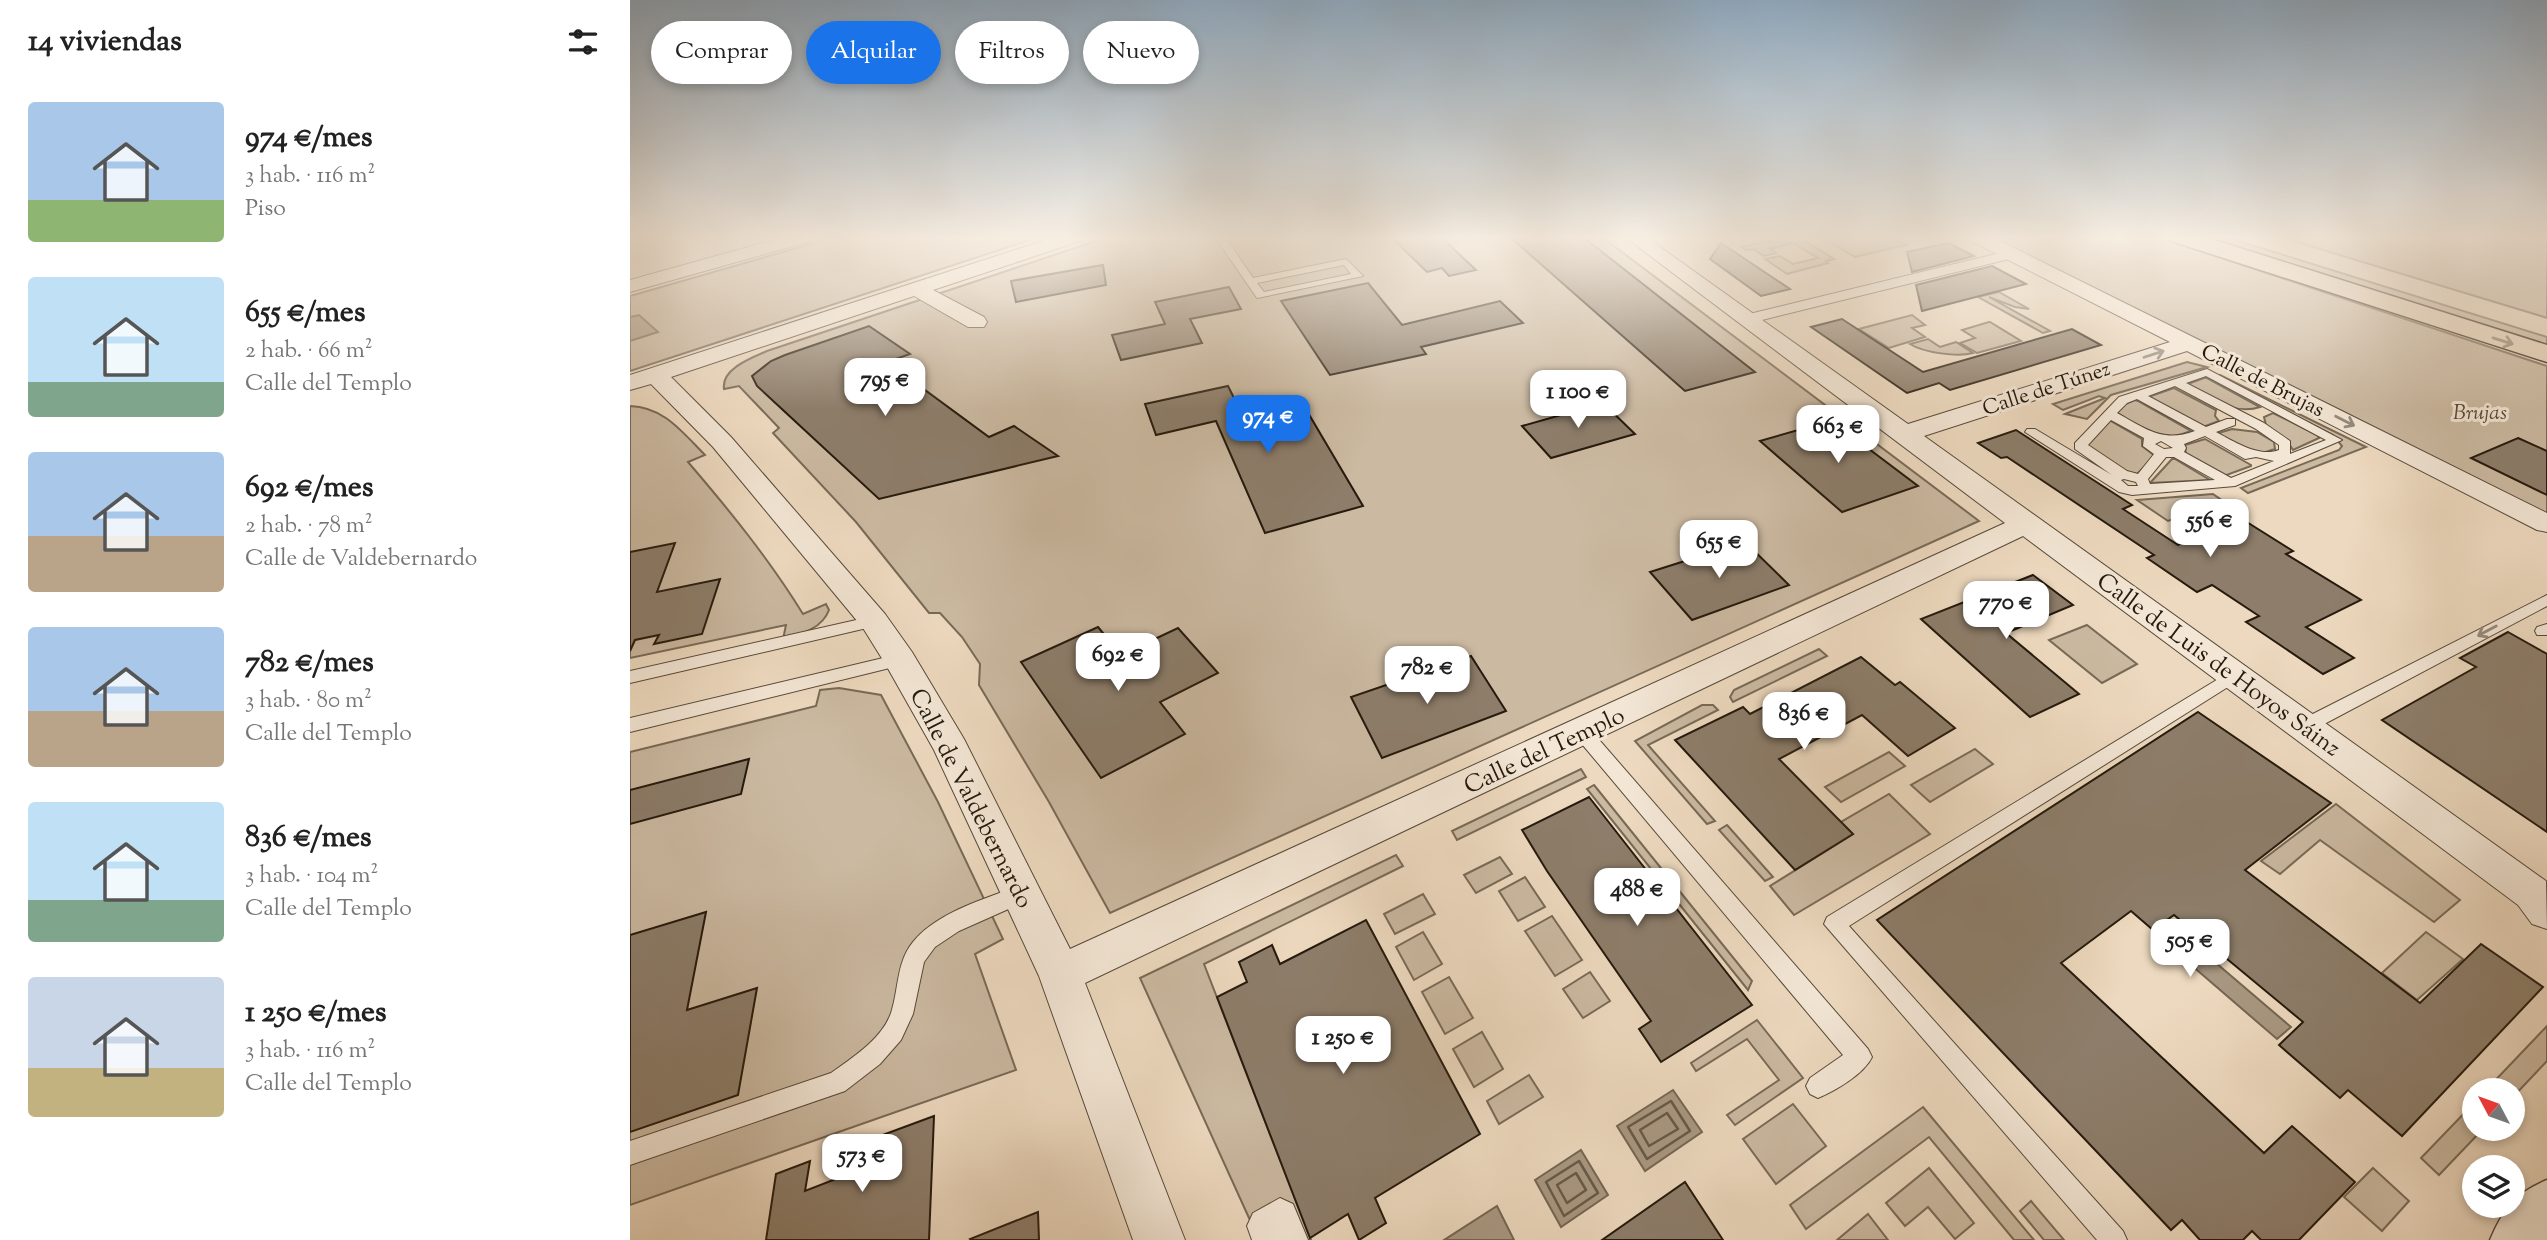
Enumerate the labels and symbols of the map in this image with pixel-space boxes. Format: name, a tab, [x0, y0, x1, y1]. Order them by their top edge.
one-way arrow	[2492, 335, 2514, 348]
street label: Calle de Brujas	[2195, 338, 2329, 426]
one-way arrow	[2143, 347, 2165, 359]
street label: Calle de Túnez	[1979, 355, 2115, 425]
pin: 795 €	[836, 358, 934, 418]
pin: 1 100 €	[1513, 370, 1643, 430]
pin: 974 €	[1219, 396, 1317, 455]
park label: Brujas	[2453, 399, 2507, 429]
pin: 663 €	[1789, 406, 1887, 465]
one-way arrow	[2334, 415, 2355, 429]
pin: 556 €	[2161, 500, 2259, 559]
pin: 655 €	[1670, 520, 1768, 580]
street label: Calle de Luis de Hoyos Sáinz	[2089, 565, 2347, 766]
pin: 770 €	[1957, 582, 2055, 641]
one-way arrow	[2477, 625, 2497, 639]
pin: 692 €	[1069, 634, 1167, 693]
pin: 782 €	[1378, 646, 1476, 706]
street label: Calle de Valdebernardo	[900, 683, 1040, 915]
pin: 836 €	[1755, 692, 1853, 752]
street label: Calle del Templo	[1459, 700, 1631, 804]
pin: 488 €	[1588, 869, 1686, 928]
pin: 505 €	[2141, 920, 2239, 979]
pin: 1 250 €	[1278, 1016, 1408, 1076]
north arrow	[2462, 1078, 2525, 1141]
pin: 573 €	[813, 1134, 911, 1194]

